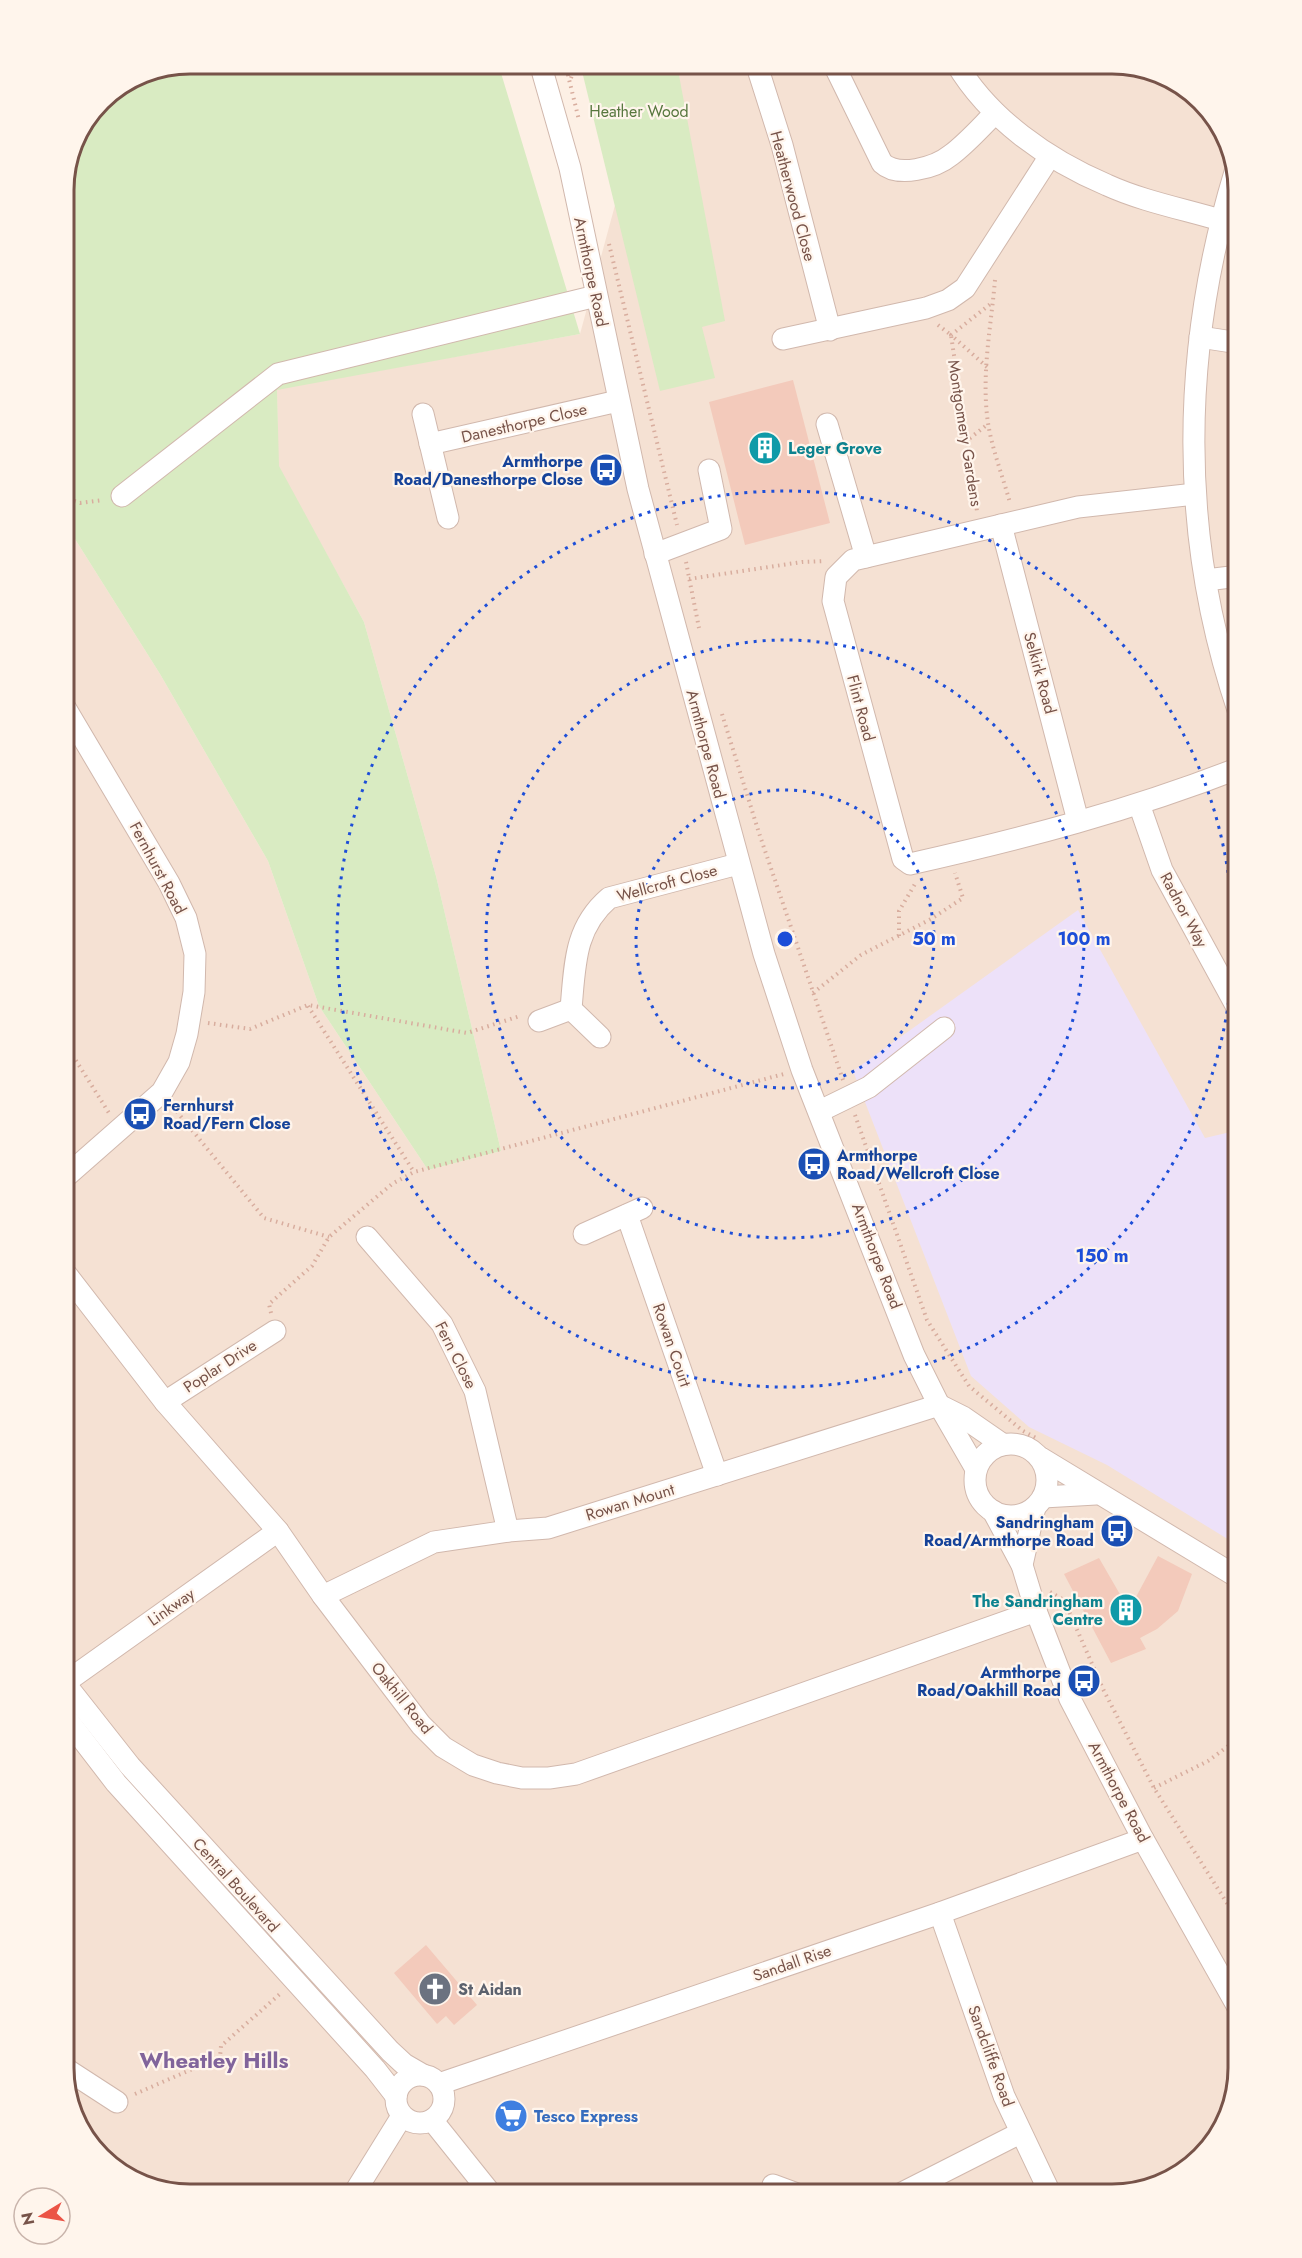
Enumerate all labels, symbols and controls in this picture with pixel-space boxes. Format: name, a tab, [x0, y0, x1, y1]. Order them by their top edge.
park label: Heather Wood	[589, 100, 689, 123]
street label: Heatherwood Close	[765, 128, 821, 264]
street label: Armthorpe Road	[568, 215, 614, 329]
street label: Montgomery Gardens	[942, 358, 988, 508]
street label: Danesthorpe Close	[459, 397, 589, 449]
building icon: Leger Grove	[747, 430, 783, 466]
place label: Leger Grove	[788, 437, 882, 460]
place label: Armthorpe Road/Danesthorpe Close	[393, 450, 583, 491]
bus stop icon: Armthorpe Road/Danesthorpe Close	[588, 452, 624, 488]
street label: Selkirk Road	[1018, 630, 1062, 716]
street label: Flint Road	[841, 672, 881, 744]
street label: Armthorpe Road	[680, 687, 732, 801]
street label: Fernhurst Road	[124, 818, 192, 918]
street label: Wellcroft Close	[614, 859, 720, 907]
street label: Radnor Way	[1155, 868, 1214, 952]
text: 50 m	[912, 926, 956, 952]
text: 100 m	[1057, 926, 1111, 952]
centre of rings	[775, 929, 795, 949]
place label: Fernhurst Road/Fern Close	[163, 1094, 291, 1135]
bus stop icon: Fernhurst Road/Fern Close	[122, 1096, 158, 1132]
place label: Armthorpe Road/Wellcroft Close	[836, 1144, 1000, 1185]
bus stop icon: Armthorpe Road/Wellcroft Close	[796, 1146, 832, 1182]
street label: Armthorpe Road	[846, 1200, 908, 1312]
text: 150 m	[1076, 1243, 1128, 1269]
street label: Rowan Court	[647, 1300, 697, 1390]
street label: Fern Close	[429, 1317, 483, 1393]
street label: Poplar Drive	[179, 1334, 261, 1398]
street label: Rowan Mount	[583, 1478, 677, 1526]
place label: Sandringham Road/Armthorpe Road	[924, 1511, 1094, 1552]
bus stop icon: Sandringham Road/Armthorpe Road	[1099, 1513, 1135, 1549]
street label: Linkway	[143, 1582, 200, 1631]
place label: The Sandringham Centre	[972, 1590, 1103, 1631]
building icon: The Sandringham Centre	[1108, 1592, 1144, 1628]
street label: Oakhill Road	[366, 1657, 438, 1739]
place label: Armthorpe Road/Oakhill Road	[917, 1661, 1061, 1702]
bus stop icon: Armthorpe Road/Oakhill Road	[1066, 1663, 1102, 1699]
street label: Armthorpe Road	[1083, 1737, 1155, 1847]
street label: Central Boulevard	[187, 1833, 285, 1937]
street label: Sandall Rise	[750, 1939, 834, 1987]
church icon: St Aidan	[417, 1971, 453, 2007]
place label: St Aidan	[458, 1978, 522, 2001]
street label: Sandcliffe Road	[962, 2002, 1020, 2110]
district label: Wheatley Hills	[140, 2044, 288, 2076]
supermarket icon: Tesco Express	[493, 2098, 529, 2134]
place label: Tesco Express	[534, 2105, 638, 2128]
north arrow	[12, 2186, 72, 2246]
text: N	[15, 2210, 40, 2227]

